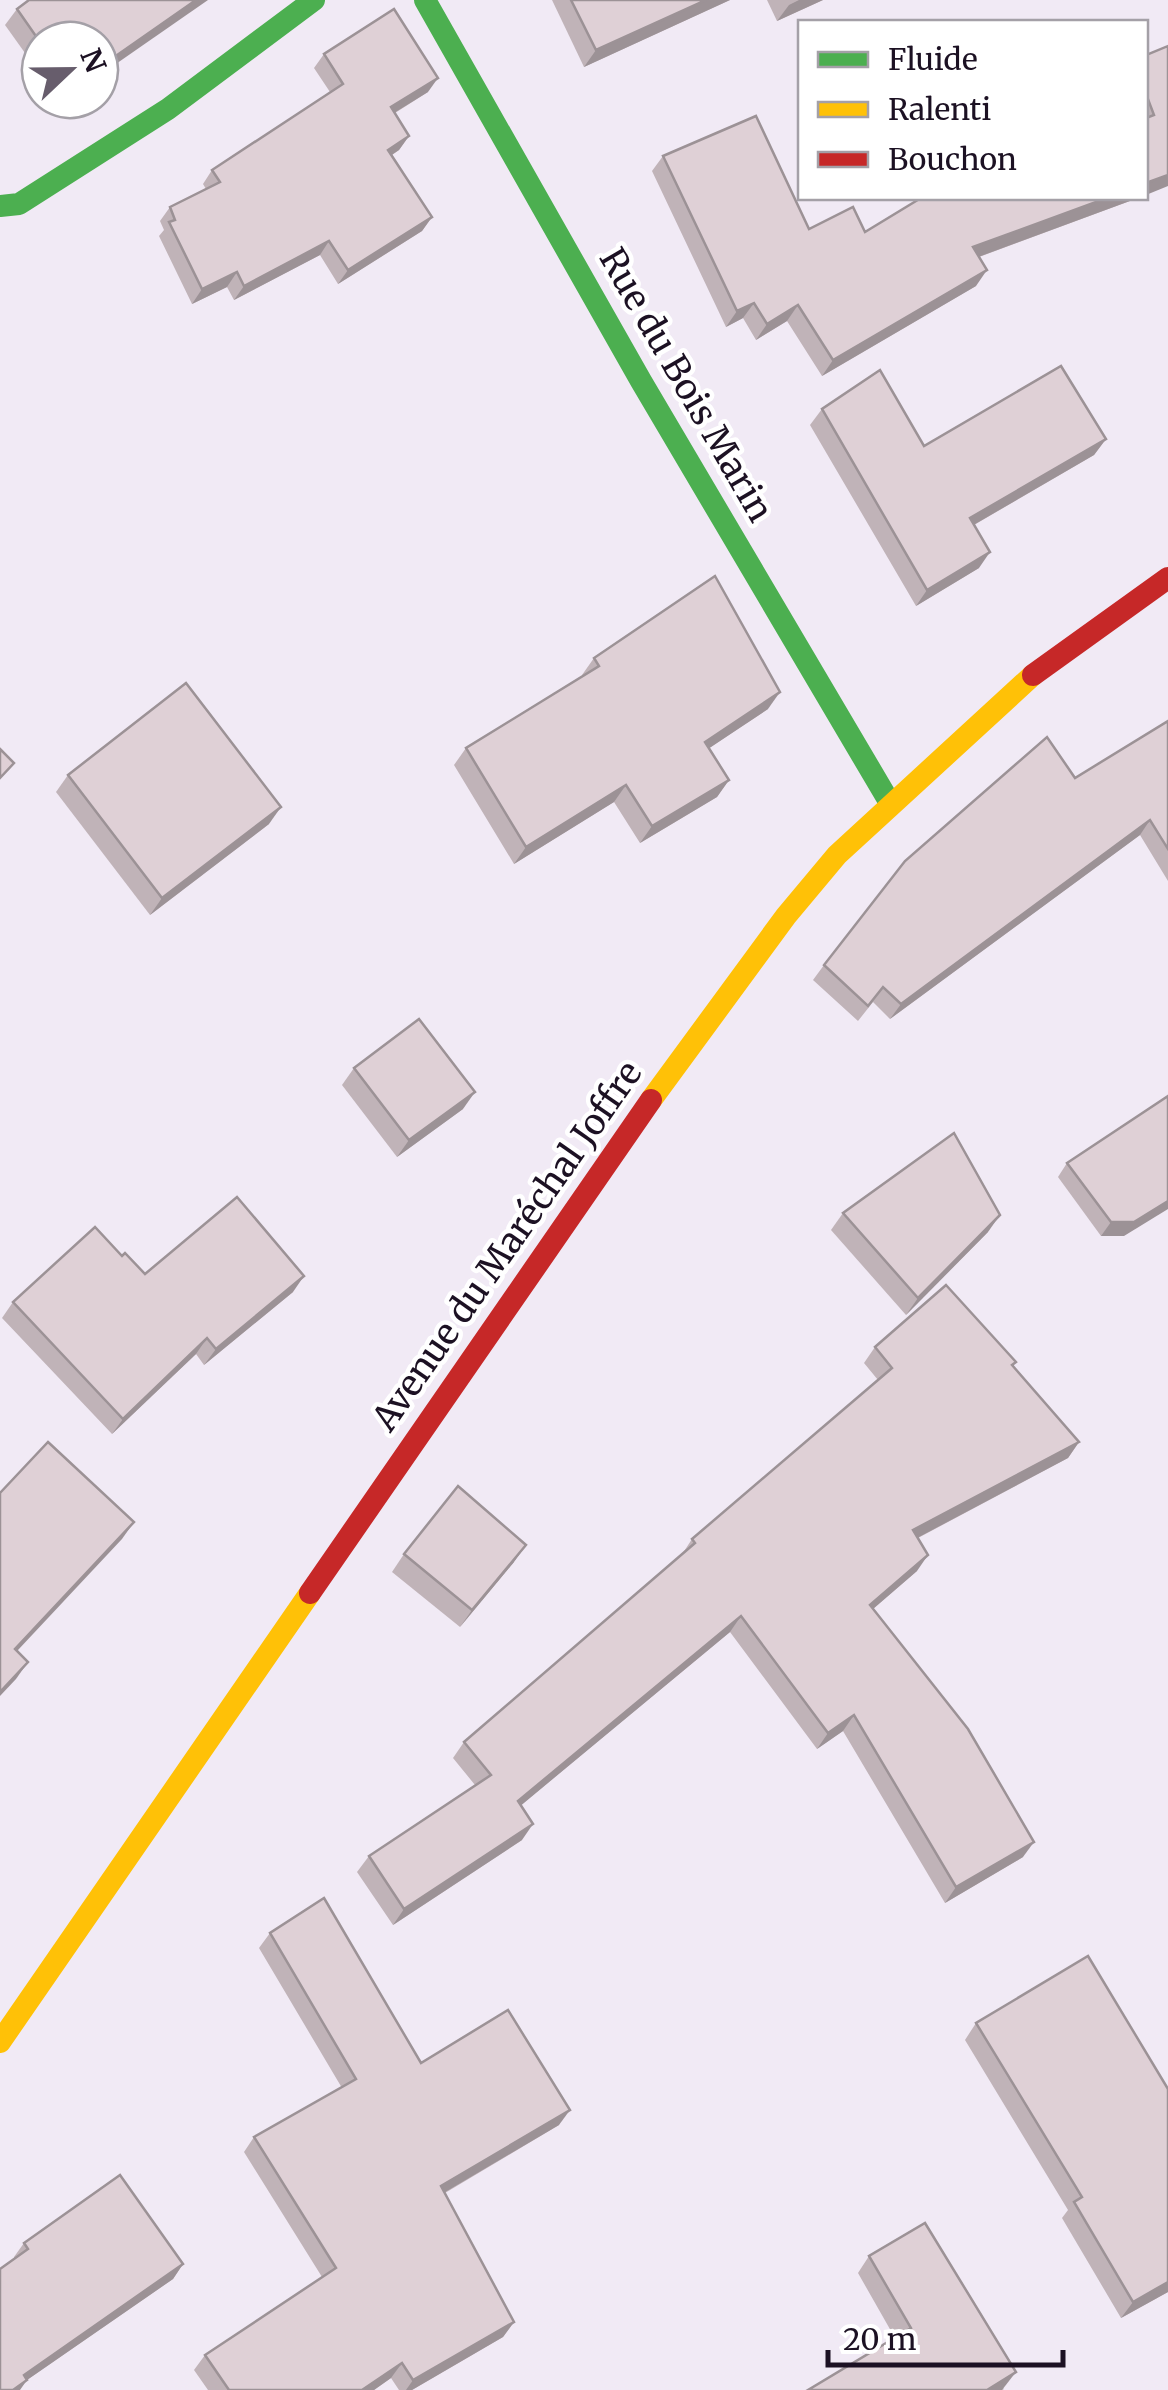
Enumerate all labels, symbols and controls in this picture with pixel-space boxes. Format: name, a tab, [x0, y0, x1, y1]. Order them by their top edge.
north arrow	[20, 20, 120, 120]
legend	[798, 20, 1148, 200]
text: Fluide	[888, 40, 978, 78]
text: N	[72, 44, 114, 78]
text: Ralenti	[888, 90, 991, 128]
text: Bouchon	[888, 140, 1017, 178]
street label: Rue du Bois Marin	[590, 240, 782, 530]
street label: Avenue du Maréchal Joffre	[362, 1053, 651, 1440]
scale bar	[828, 2305, 1063, 2367]
text: 20 m	[843, 2320, 917, 2358]

